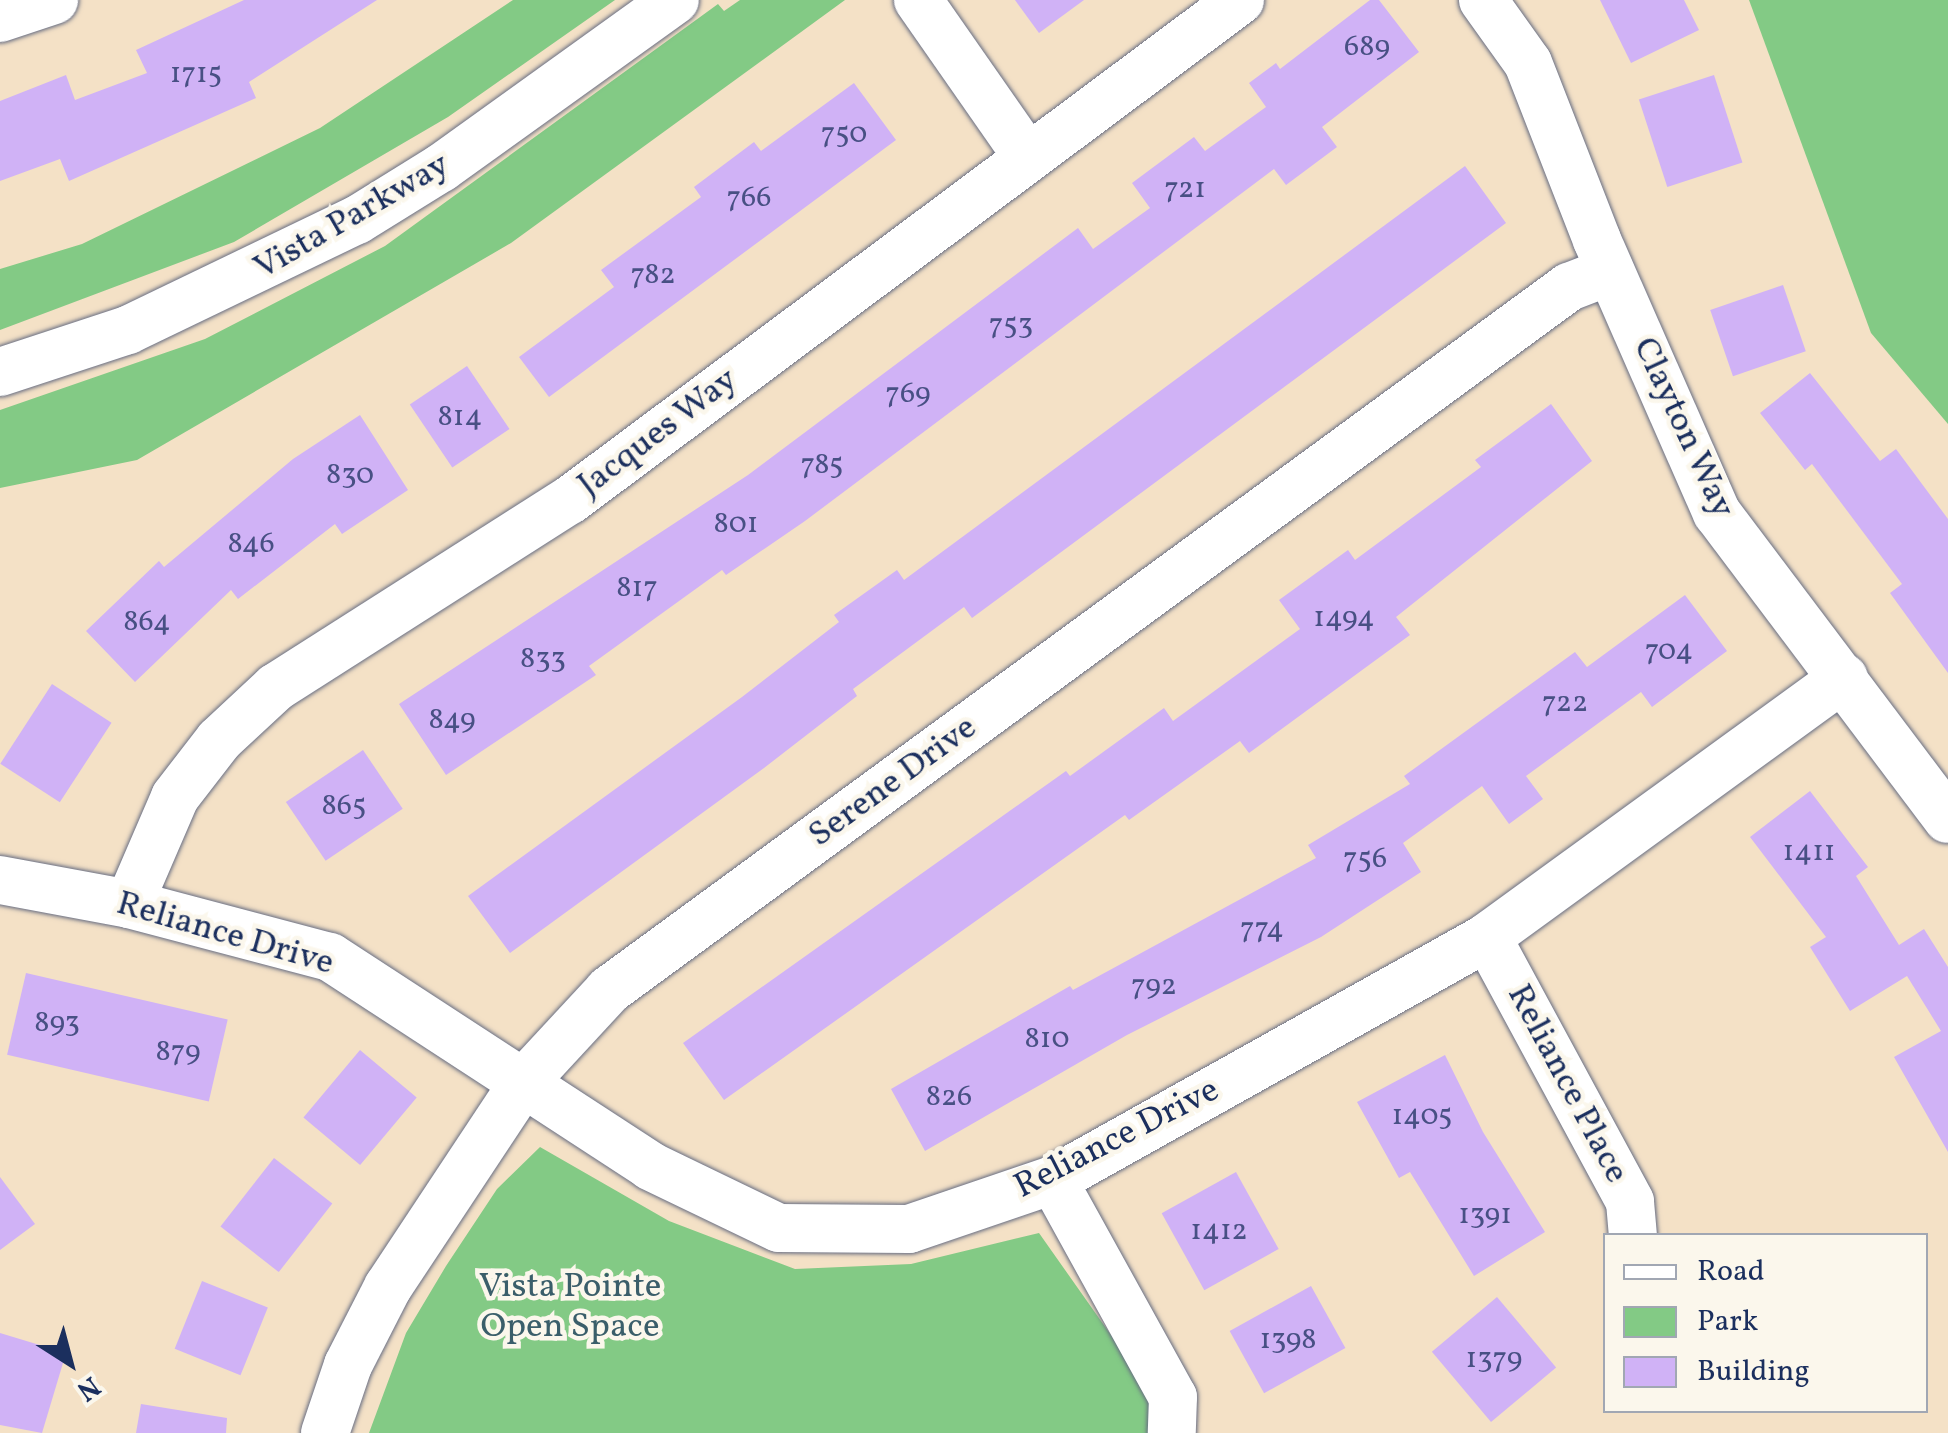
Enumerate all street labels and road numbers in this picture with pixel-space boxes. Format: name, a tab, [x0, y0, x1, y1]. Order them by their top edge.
street label: Vista Parkway	[247, 144, 457, 290]
street label: Clayton Way	[1623, 331, 1743, 525]
street label: Jacques Way	[569, 359, 747, 507]
street label: Serene Drive	[801, 707, 985, 857]
street label: Reliance Drive	[112, 883, 338, 985]
street label: Reliance Place	[1497, 978, 1637, 1190]
street label: Reliance Drive	[1008, 1069, 1226, 1209]

